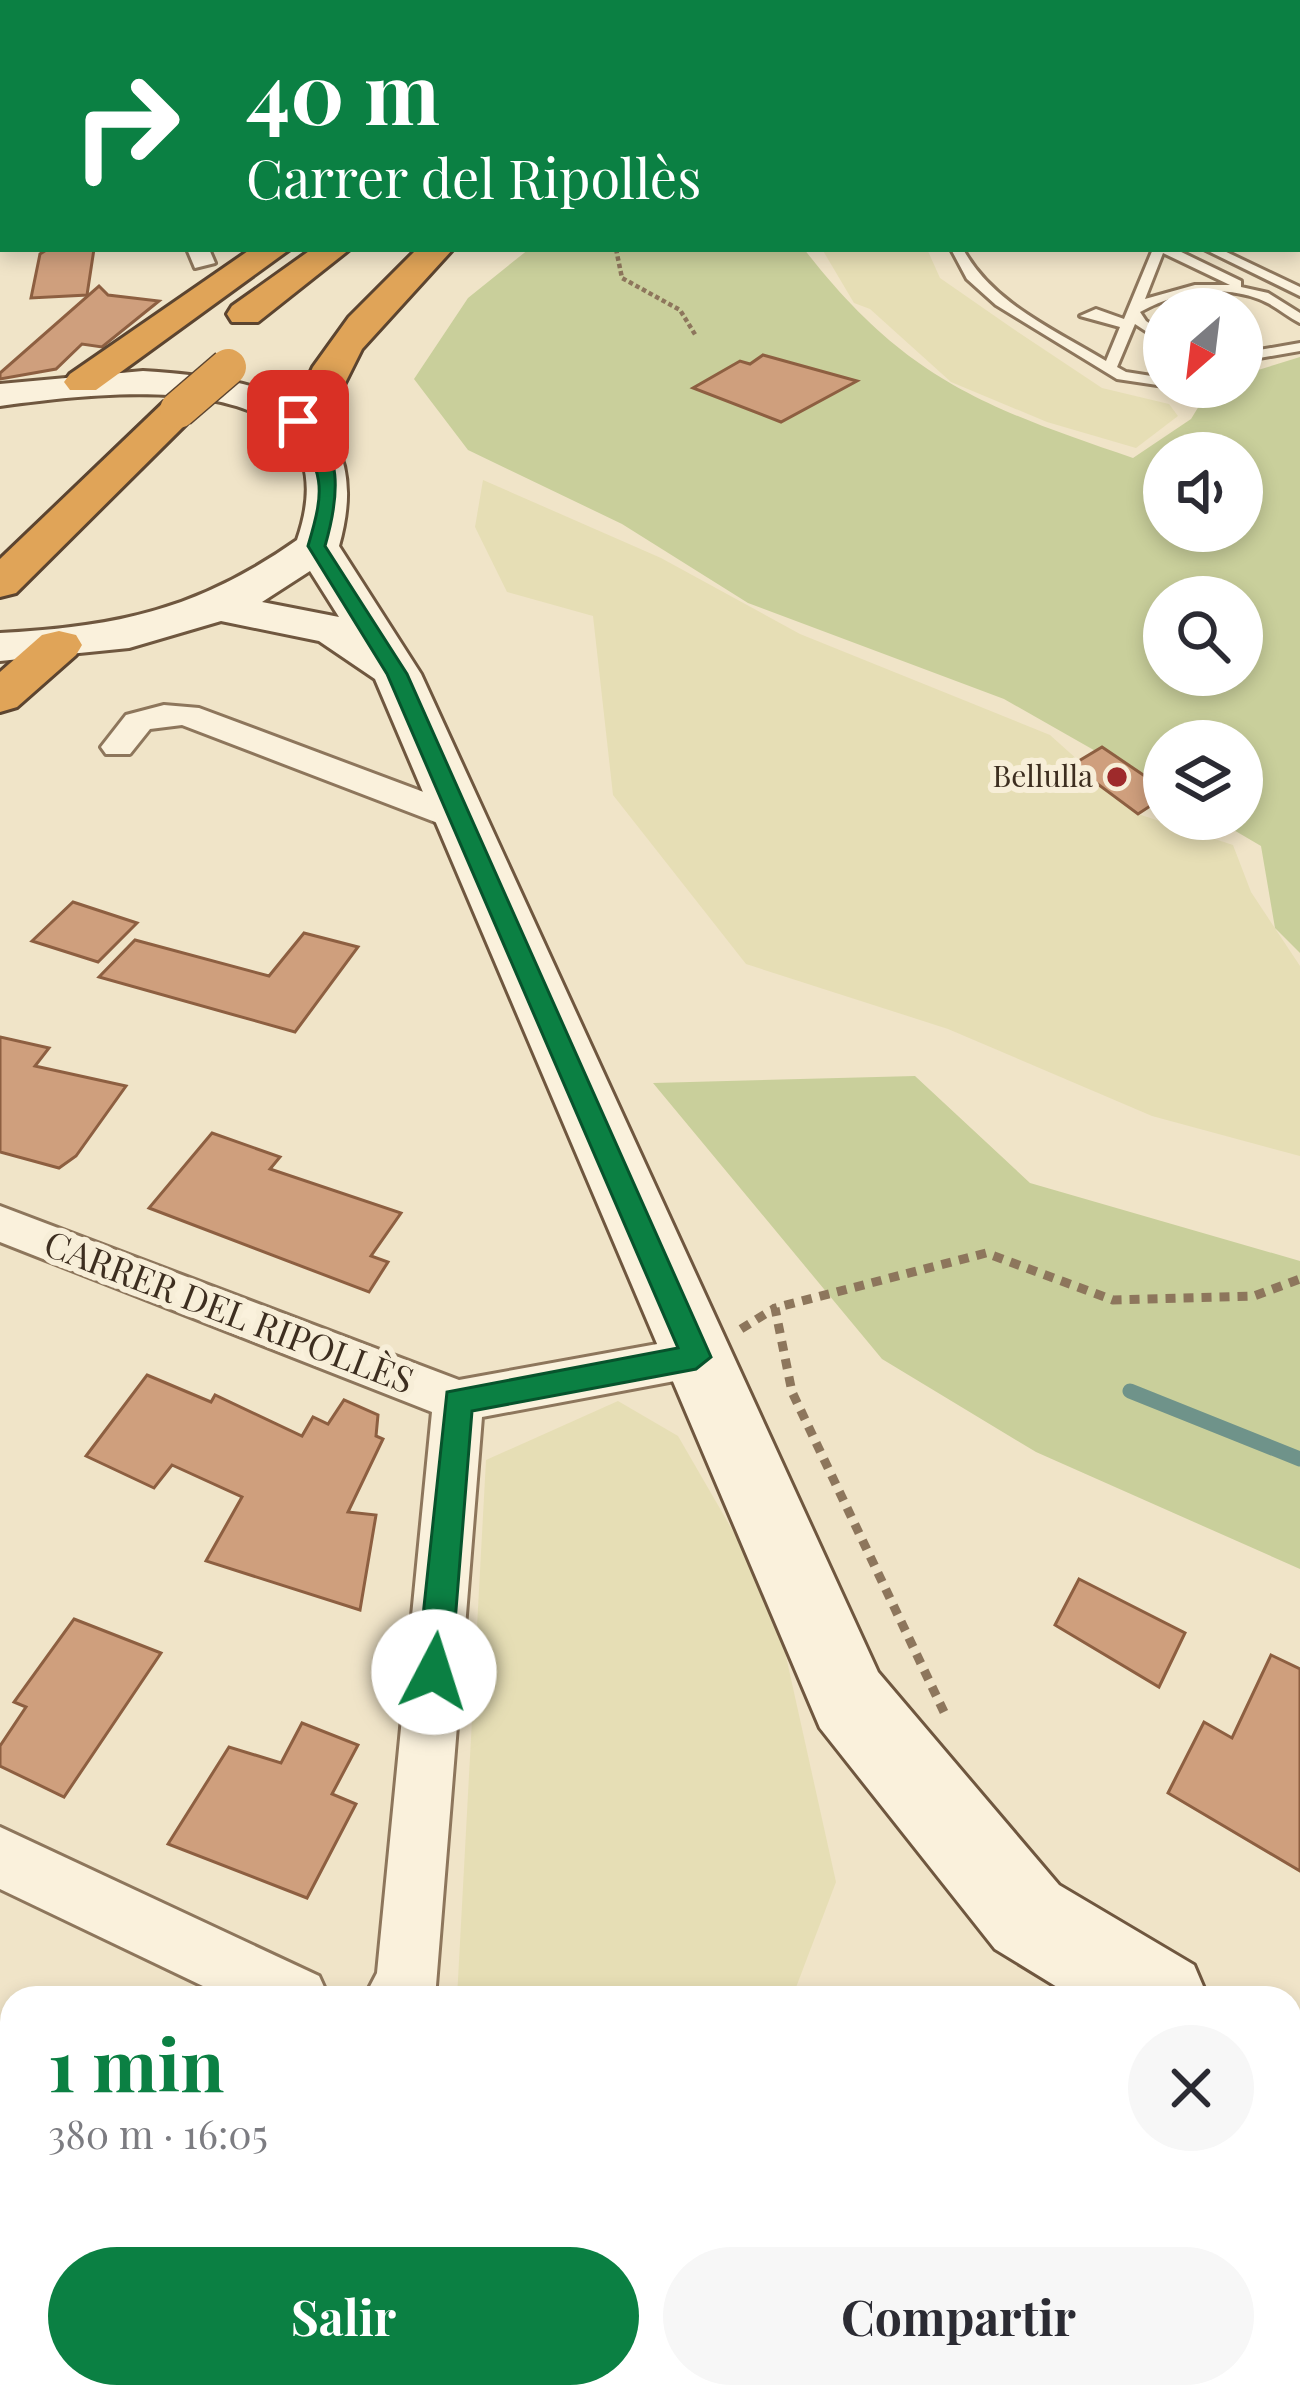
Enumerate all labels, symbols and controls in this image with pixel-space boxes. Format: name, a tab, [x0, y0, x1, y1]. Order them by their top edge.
text: 40 m	[246, 34, 440, 146]
icon: right	[48, 48, 204, 204]
text: Carrer del Ripollès	[246, 141, 701, 213]
north arrow	[1143, 288, 1263, 408]
map controls	[1143, 288, 1263, 840]
pin	[247, 370, 349, 472]
icon: arrive	[265, 388, 331, 454]
button: sound	[1143, 432, 1263, 552]
button: search	[1143, 576, 1263, 696]
button: layers	[1143, 720, 1263, 840]
place label: Bellulla	[992, 755, 1093, 795]
marker: Bellulla	[1104, 764, 1130, 790]
street label: CARRER DEL RIPOLLÈS	[38, 1218, 421, 1403]
position arrow	[371, 1609, 497, 1735]
text: 1 min	[48, 2014, 224, 2110]
button: close	[1128, 2025, 1254, 2151]
text: 380 m · 16:05	[48, 2107, 268, 2159]
button: Salir	[48, 2247, 639, 2385]
button: Compartir	[663, 2247, 1254, 2385]

